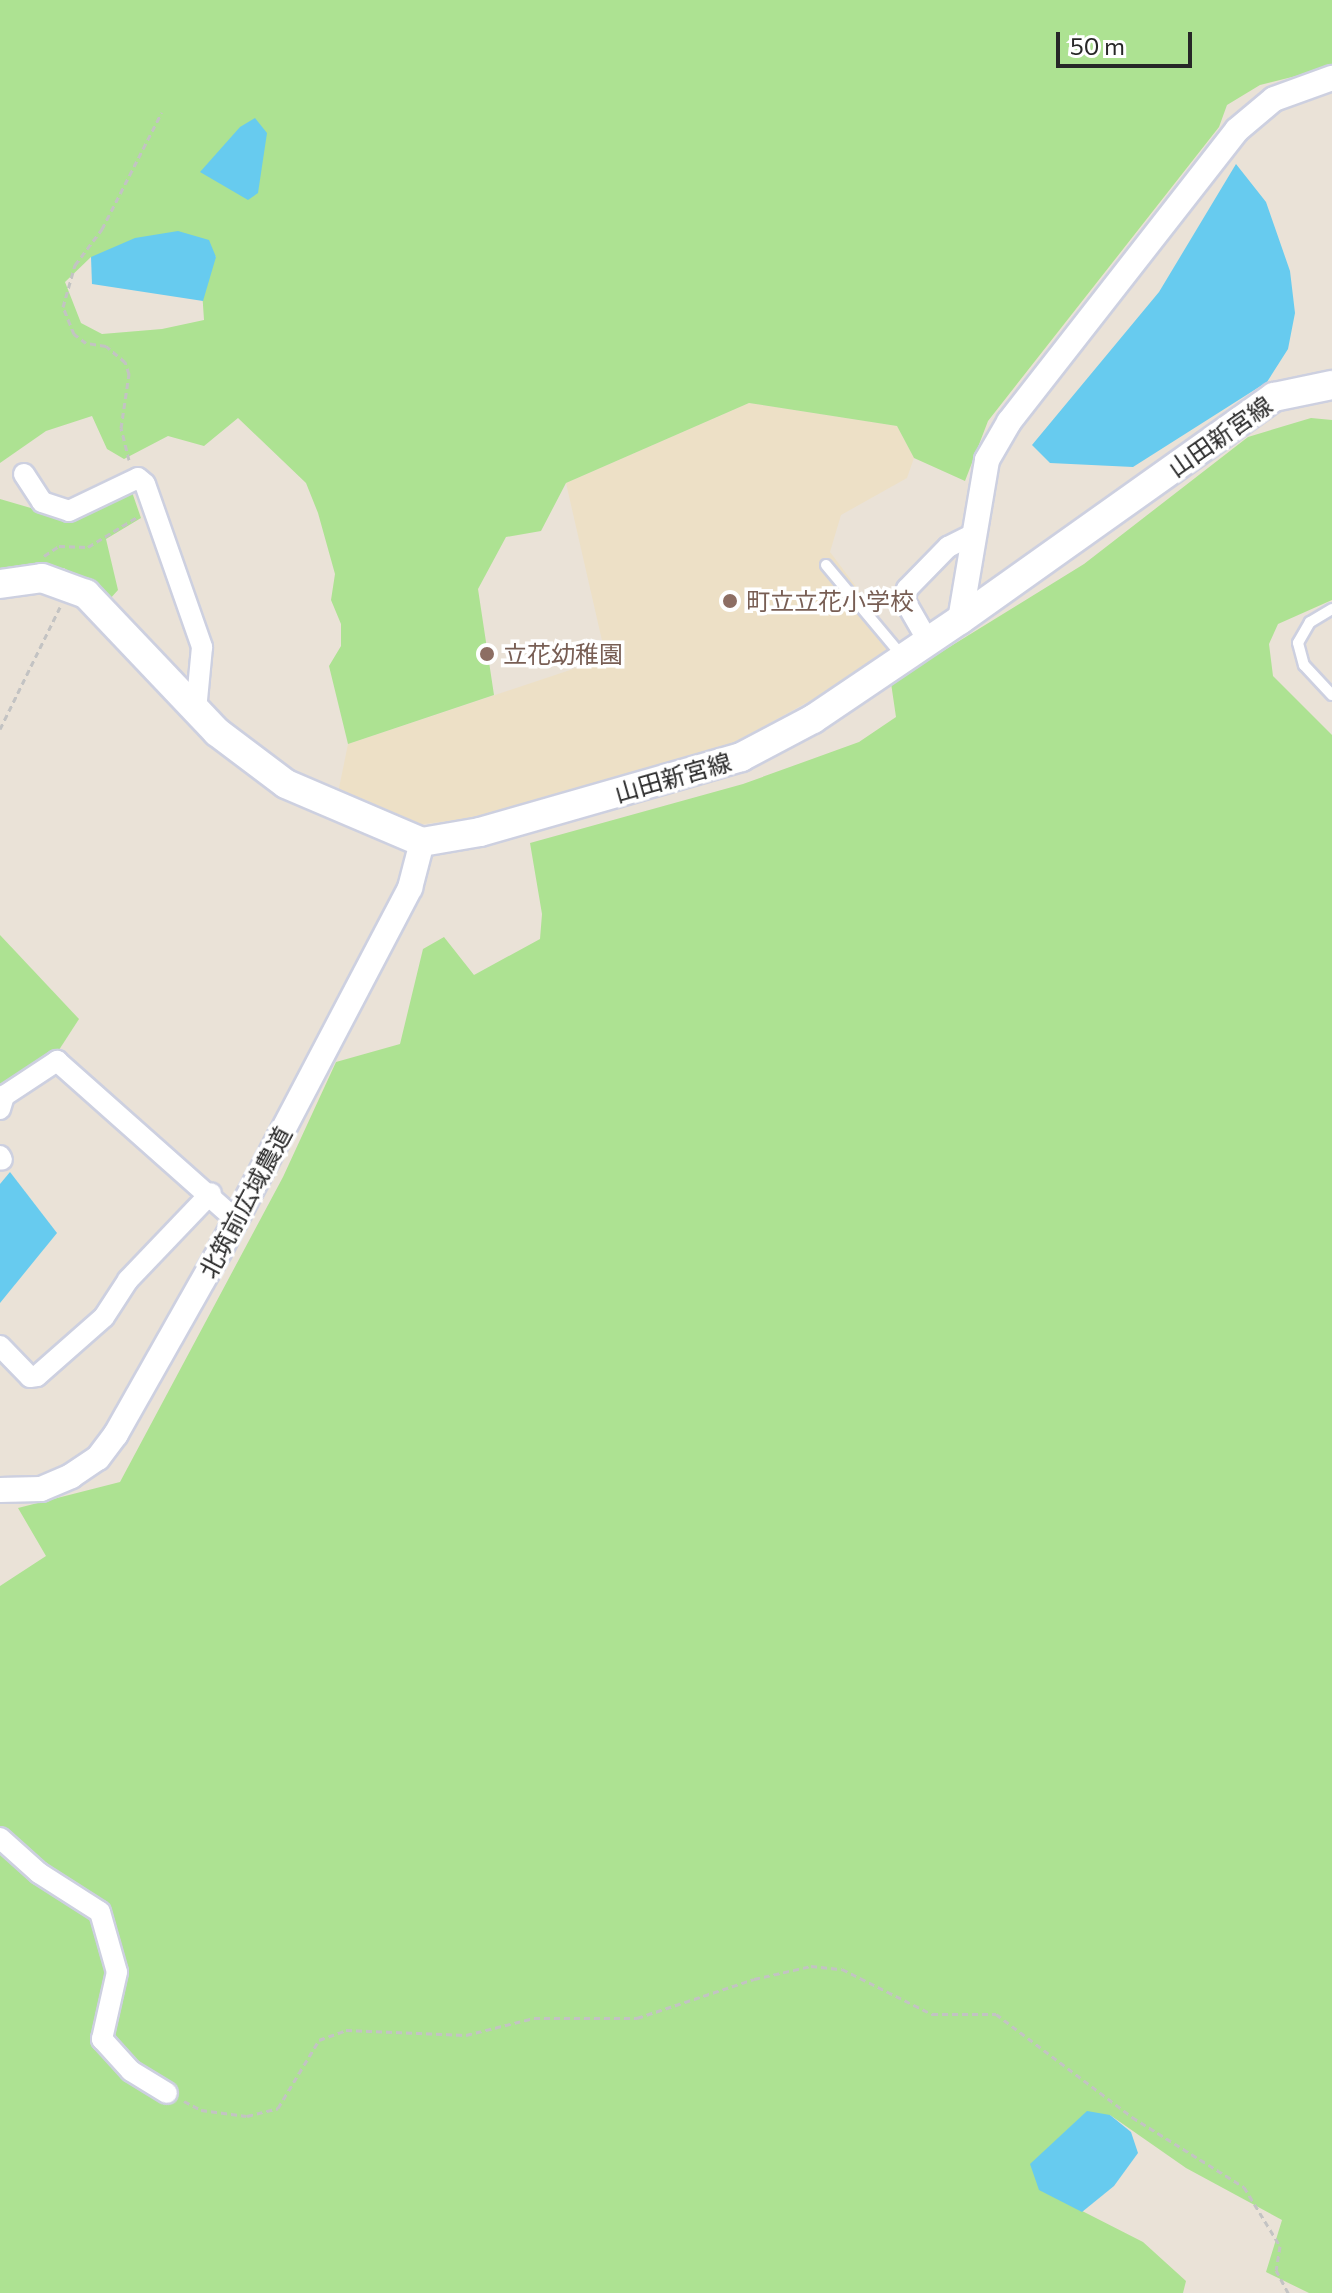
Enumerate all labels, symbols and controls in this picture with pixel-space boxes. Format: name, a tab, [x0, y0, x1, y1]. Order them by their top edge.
scale bar	[1060, 16, 1196, 66]
text: 50 m	[1070, 31, 1125, 60]
street label: 山田新宮線	[1163, 390, 1277, 482]
place label: 町立立花小学校	[746, 587, 914, 615]
marker: 町立立花小学校	[721, 592, 739, 610]
place label: 立花幼稚園	[503, 640, 623, 668]
marker: 立花幼稚園	[478, 645, 496, 663]
street label: 山田新宮線	[611, 747, 735, 807]
street label: 北筑前広域農道	[193, 1121, 297, 1283]

